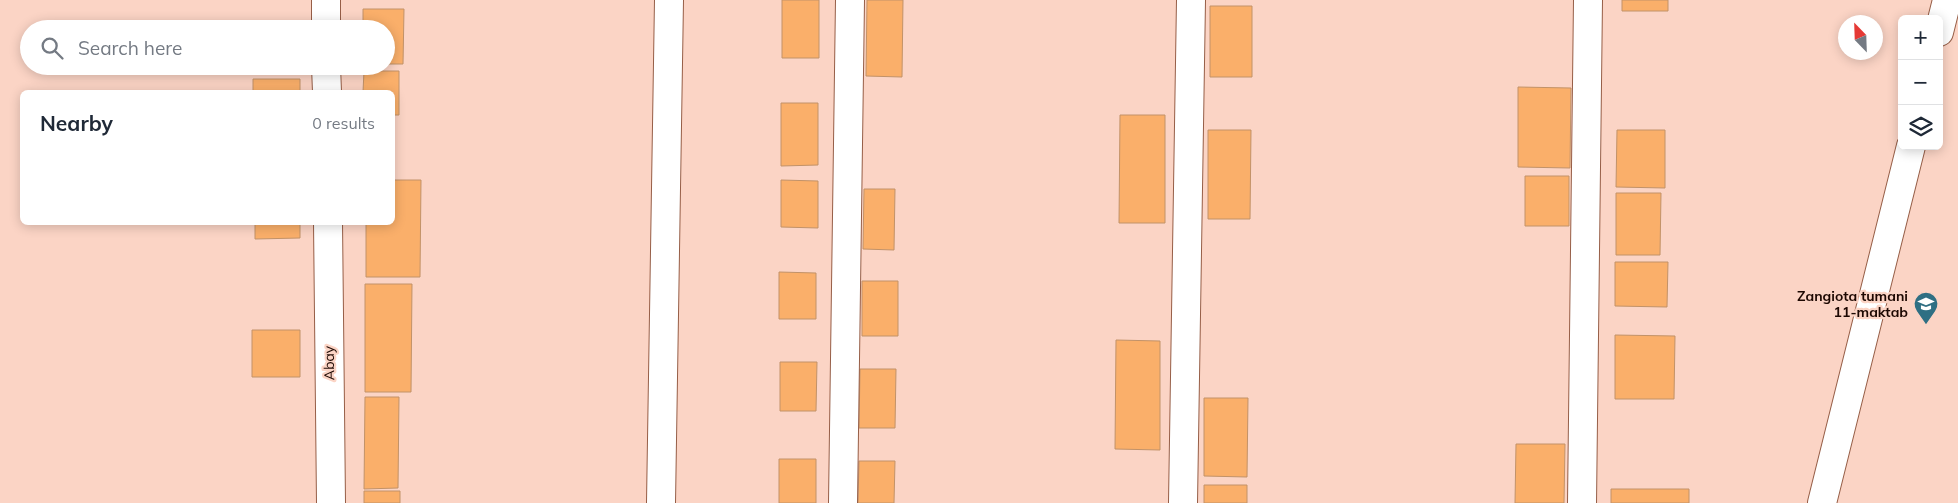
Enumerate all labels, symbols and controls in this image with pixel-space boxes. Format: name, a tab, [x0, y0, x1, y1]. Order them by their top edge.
north arrow	[1838, 15, 1883, 60]
map controls	[1898, 15, 1943, 150]
button: +	[1898, 15, 1943, 60]
search box	[20, 20, 395, 75]
icon: search	[38, 34, 66, 62]
text: Search here	[78, 36, 182, 60]
button: −	[1898, 60, 1943, 105]
button: layers	[1898, 105, 1943, 150]
text: Nearby	[40, 110, 113, 136]
text: 0 results	[312, 113, 375, 133]
place label: Zangiota tumani 11-maktab	[1797, 287, 1908, 321]
school or university icon: Zangiota tumani 11-maktab	[1913, 291, 1939, 325]
street label: Abay	[320, 345, 338, 380]

